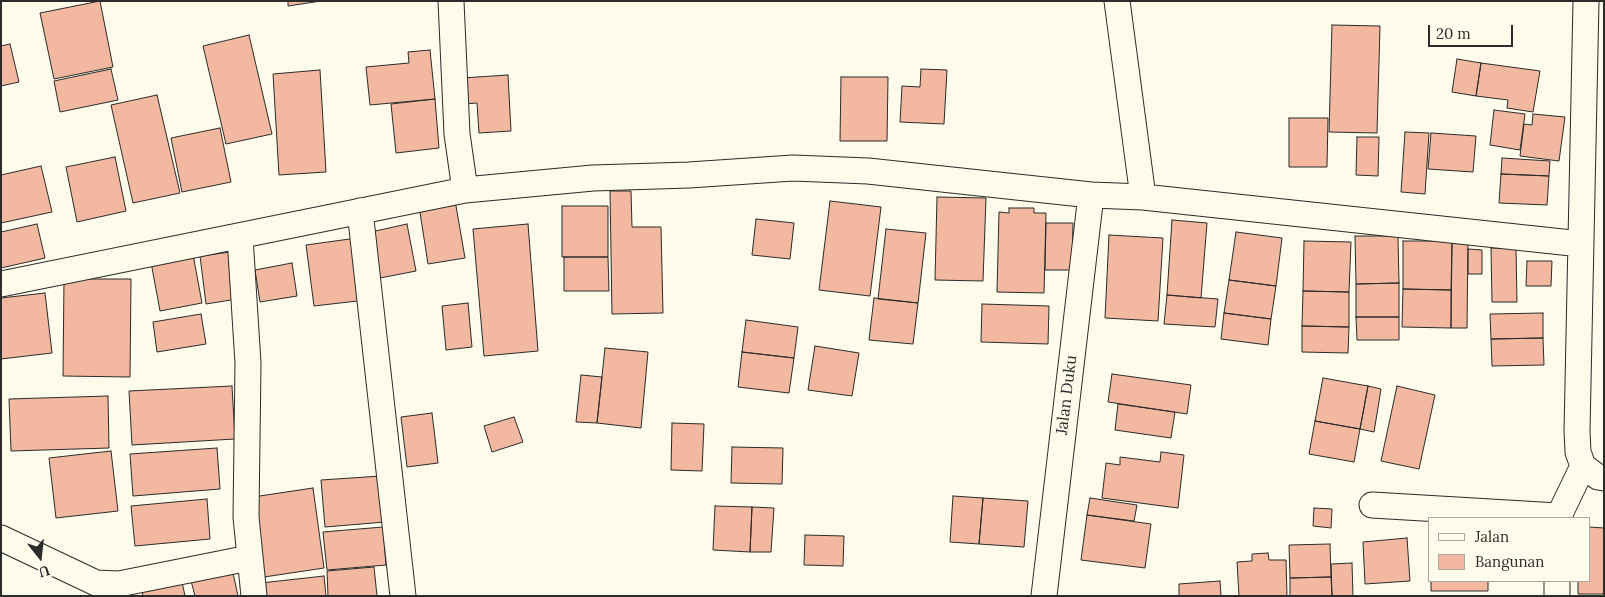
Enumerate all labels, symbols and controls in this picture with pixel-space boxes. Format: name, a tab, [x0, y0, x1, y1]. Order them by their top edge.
scale bar	[1430, 15, 1515, 47]
text: 20 m	[1436, 24, 1471, 43]
street label: Jalan Duku	[1053, 354, 1081, 436]
legend	[1428, 517, 1590, 582]
text: Jalan	[1475, 527, 1509, 546]
north arrow	[15, 532, 65, 582]
text: Bangunan	[1475, 552, 1544, 571]
text: U	[37, 561, 52, 582]

